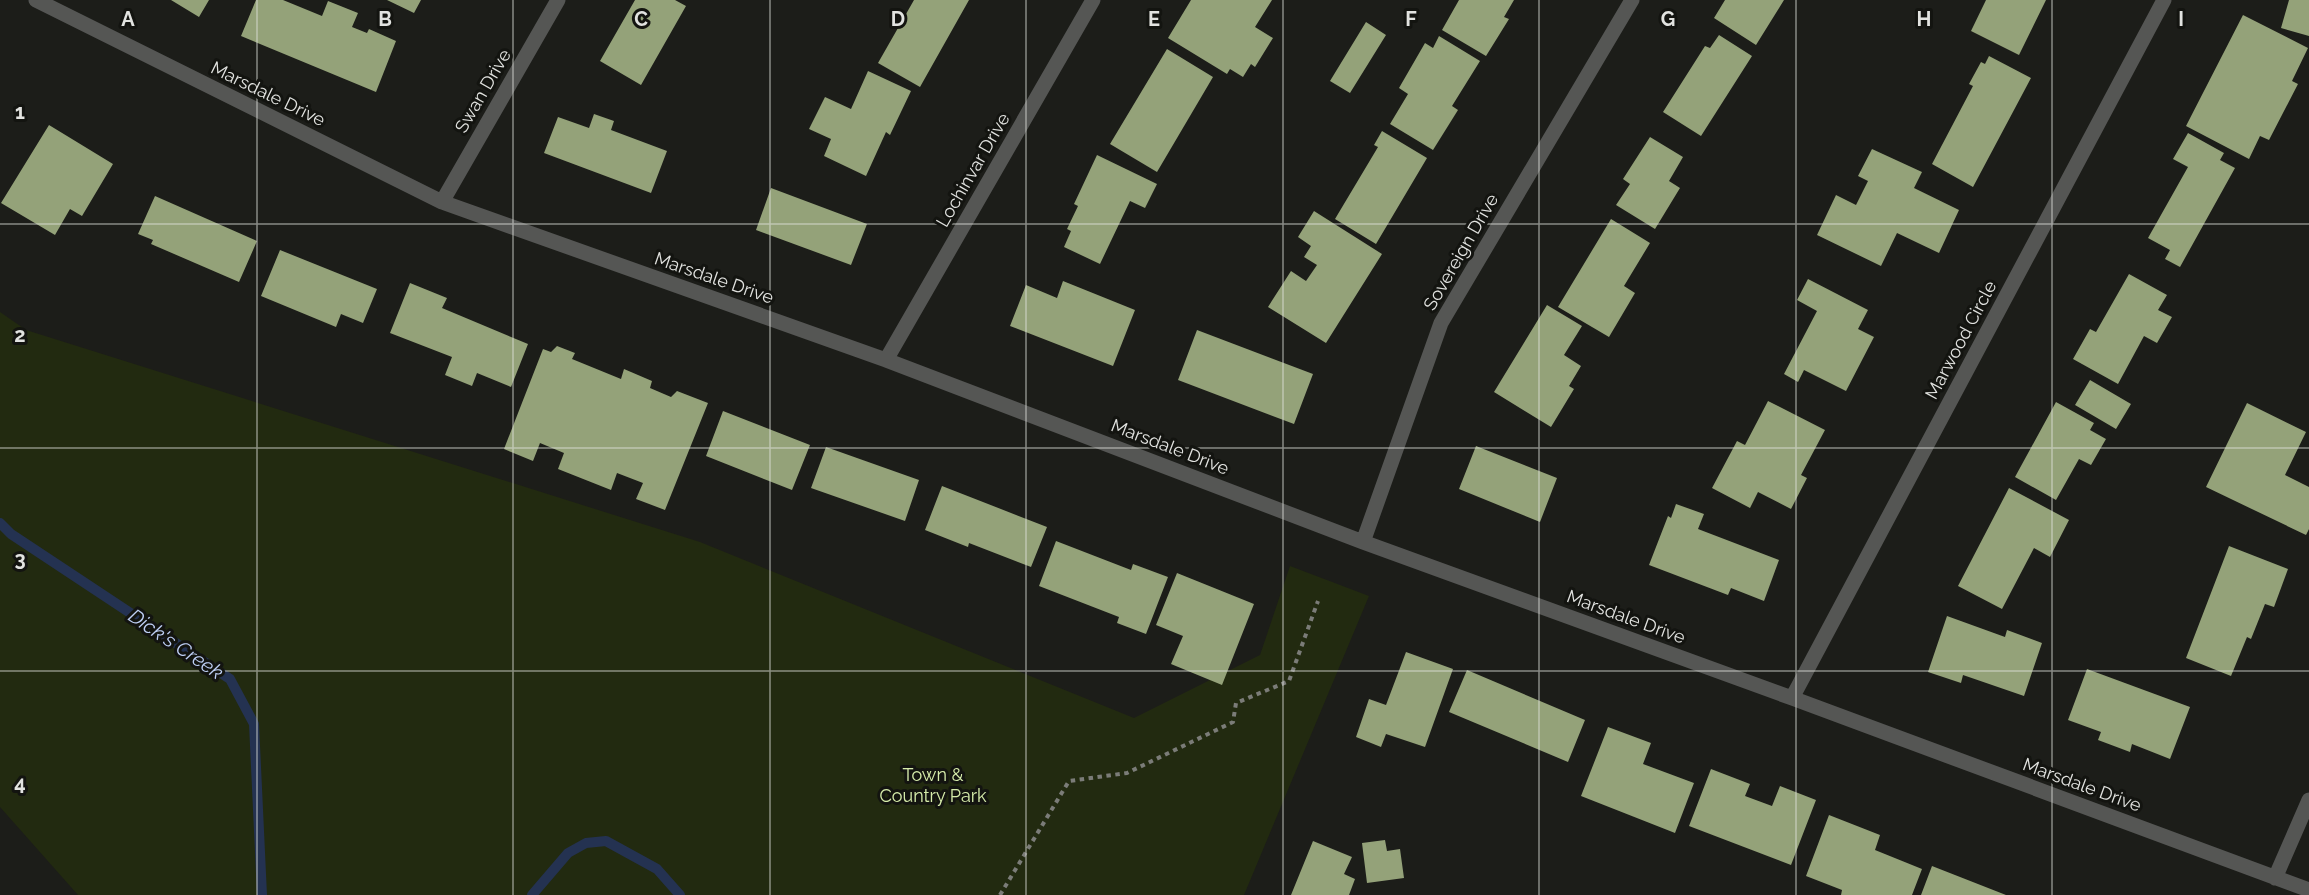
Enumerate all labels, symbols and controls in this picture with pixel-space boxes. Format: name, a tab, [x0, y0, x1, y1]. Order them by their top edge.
text: A	[121, 7, 135, 31]
text: B	[378, 7, 392, 31]
text: C	[634, 7, 648, 31]
text: D	[891, 7, 905, 31]
text: E	[1148, 7, 1160, 31]
text: F	[1405, 7, 1417, 31]
text: G	[1661, 7, 1675, 31]
text: H	[1917, 7, 1931, 31]
text: I	[2178, 7, 2184, 31]
street label: Swan Drive	[450, 45, 515, 136]
street label: Marsdale Drive	[208, 57, 329, 130]
text: 1	[15, 100, 25, 124]
street label: Lochinvar Drive	[931, 109, 1014, 231]
street label: Sovereign Drive	[1419, 189, 1503, 314]
street label: Marsdale Drive	[652, 247, 777, 308]
street label: Marwood Circle	[1921, 277, 2001, 403]
text: 2	[14, 323, 26, 347]
street label: Marsdale Drive	[1108, 414, 1232, 479]
text: 3	[14, 547, 26, 571]
street label: Marsdale Drive	[1564, 585, 1689, 648]
water label: Dick's Creek	[124, 604, 228, 685]
street label: Marsdale Drive	[2020, 753, 2145, 816]
park label: Town & Country Park	[879, 764, 987, 806]
text: 4	[14, 771, 26, 795]

